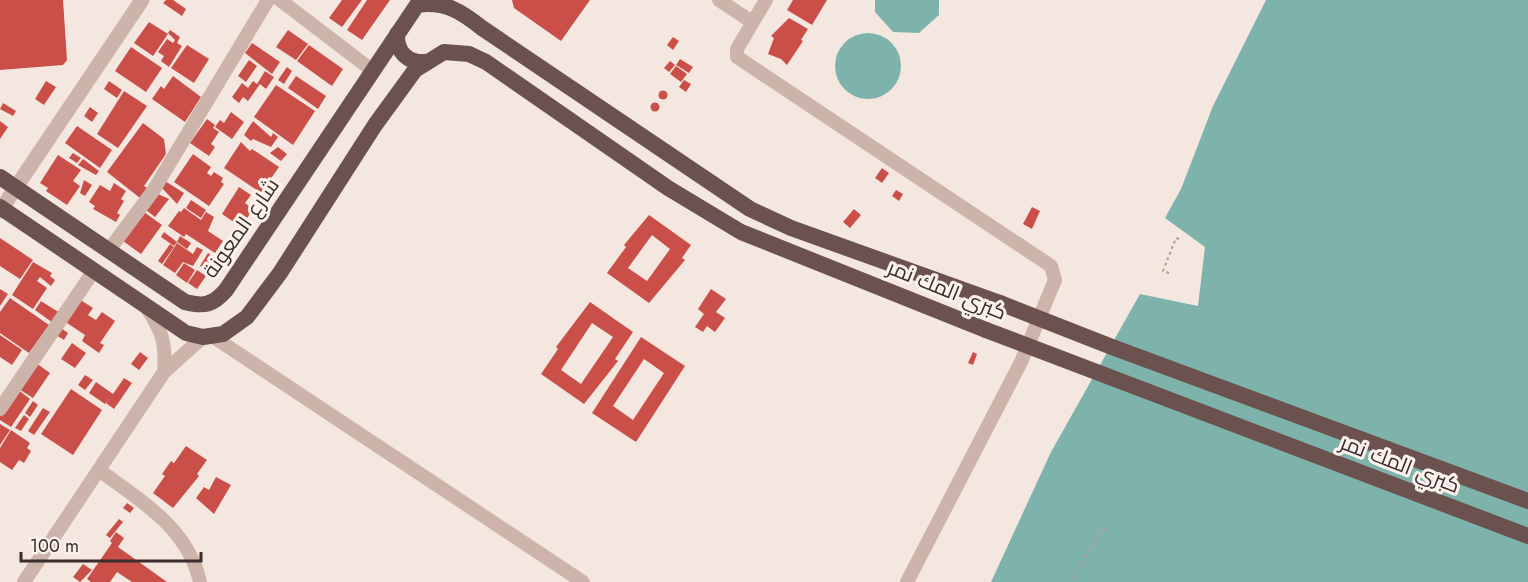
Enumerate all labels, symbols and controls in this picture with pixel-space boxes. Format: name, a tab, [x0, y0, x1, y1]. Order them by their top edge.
street label: شارع المعونة	[195, 172, 287, 284]
street label: كبري المك نمر	[882, 252, 1011, 328]
street label: كبري المك نمر	[1335, 427, 1464, 501]
scale bar	[21, 525, 201, 563]
text: 100 m	[30, 533, 79, 559]

